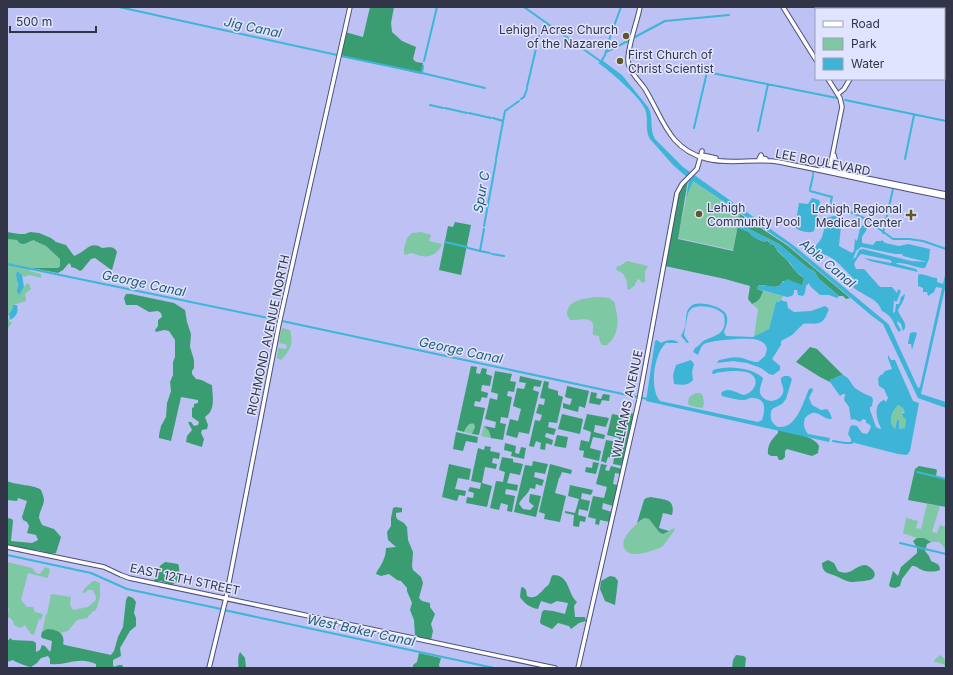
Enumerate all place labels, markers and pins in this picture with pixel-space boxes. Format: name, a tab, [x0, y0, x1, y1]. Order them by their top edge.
place label: Lehigh Acres Church of the Nazarene	[499, 22, 618, 51]
marker: Lehigh Acres Church of the Nazarene	[621, 31, 631, 41]
place label: First Church of Christ Scientist	[628, 47, 714, 76]
marker: First Church of Christ Scientist	[615, 56, 625, 66]
place label: Lehigh Community Pool	[707, 200, 800, 229]
place label: Lehigh Regional Medical Center	[812, 201, 902, 230]
marker: Lehigh Community Pool	[694, 209, 704, 219]
marker: Lehigh Regional Medical Center	[905, 209, 917, 221]

